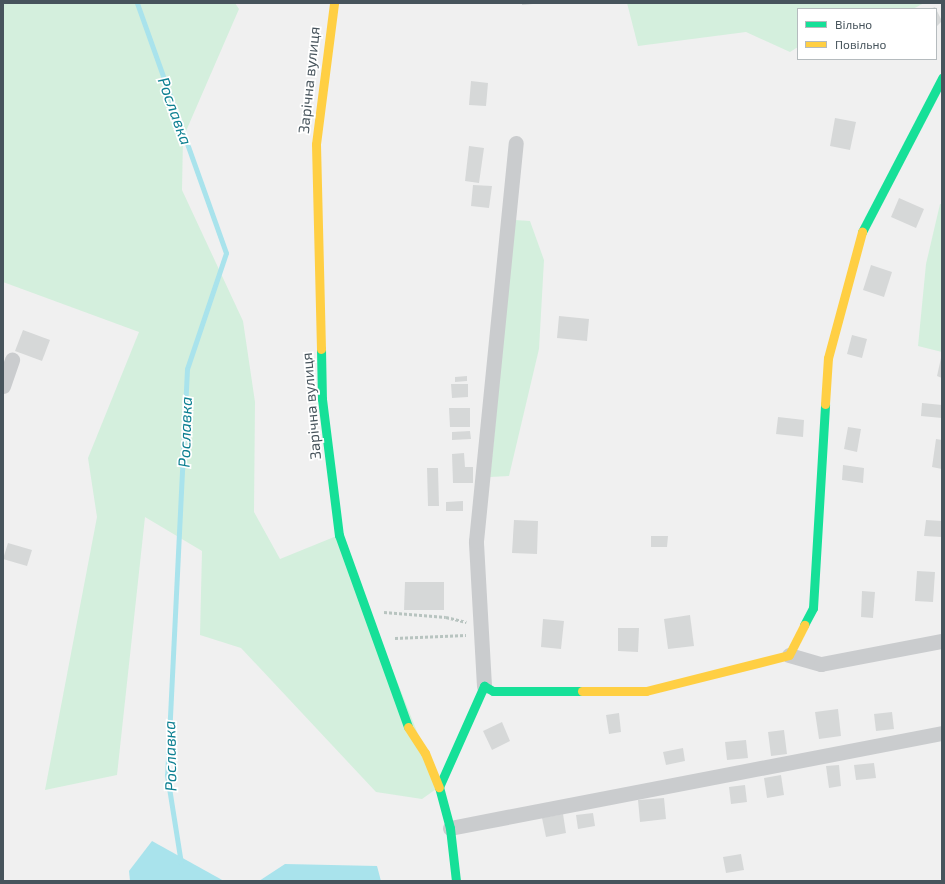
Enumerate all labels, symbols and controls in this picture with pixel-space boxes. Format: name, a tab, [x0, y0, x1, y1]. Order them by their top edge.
legend	[797, 8, 937, 60]
text: Вільно	[835, 17, 872, 31]
street label: Зарічна вулиця	[294, 26, 324, 134]
text: Повільно	[835, 37, 886, 51]
water label: Рославка	[154, 74, 196, 148]
street label: Зарічна вулиця	[297, 352, 325, 460]
water label: Рославка	[174, 396, 196, 468]
water label: Рославка	[160, 720, 180, 792]

